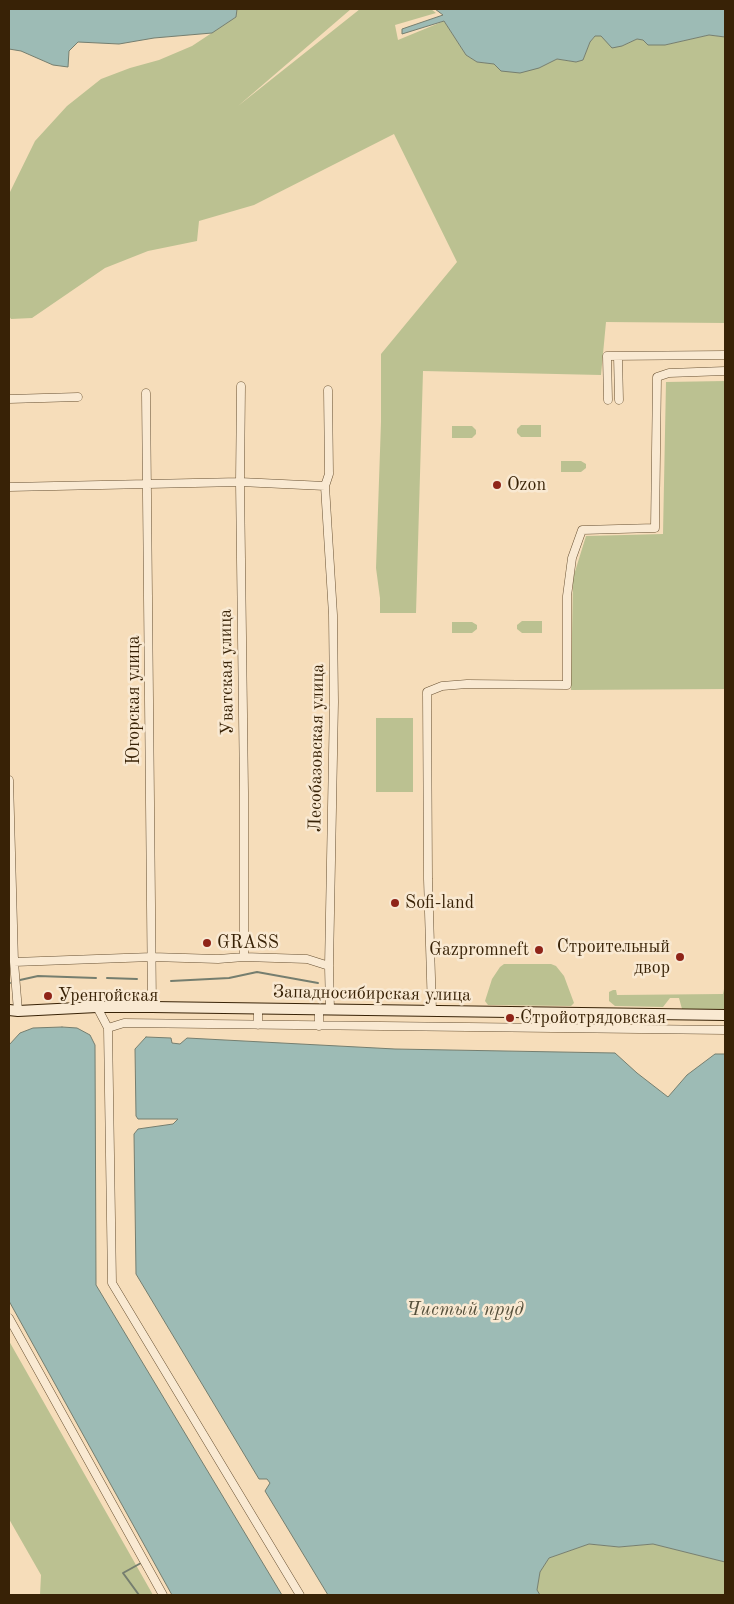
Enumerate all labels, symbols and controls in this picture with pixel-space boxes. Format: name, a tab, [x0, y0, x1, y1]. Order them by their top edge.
place label: Ozon	[507, 474, 546, 496]
marker: Ozon	[491, 479, 503, 491]
street label: Уватская улица	[215, 609, 239, 735]
street label: Югорская улица	[123, 635, 145, 765]
street label: Лесобазовская улица	[305, 664, 329, 832]
place label: Sofi-land	[405, 892, 474, 914]
marker: Sofi-land	[389, 897, 401, 909]
place label: GRASS	[217, 932, 279, 954]
place label: Строительный двор	[557, 936, 670, 979]
marker: GRASS	[201, 937, 213, 949]
place label: Gazpromneft	[429, 939, 529, 961]
marker: Gazpromneft	[533, 944, 545, 956]
marker: Строительный двор	[674, 951, 686, 963]
street label: Западносибирская улица	[273, 981, 471, 1007]
place label: Уренгойская	[58, 985, 158, 1007]
marker: Уренгойская	[42, 990, 54, 1002]
place label: Стройотрядовская	[520, 1007, 666, 1029]
marker: Стройотрядовская	[504, 1012, 516, 1024]
water label: Чистый пруд	[406, 1299, 524, 1321]

